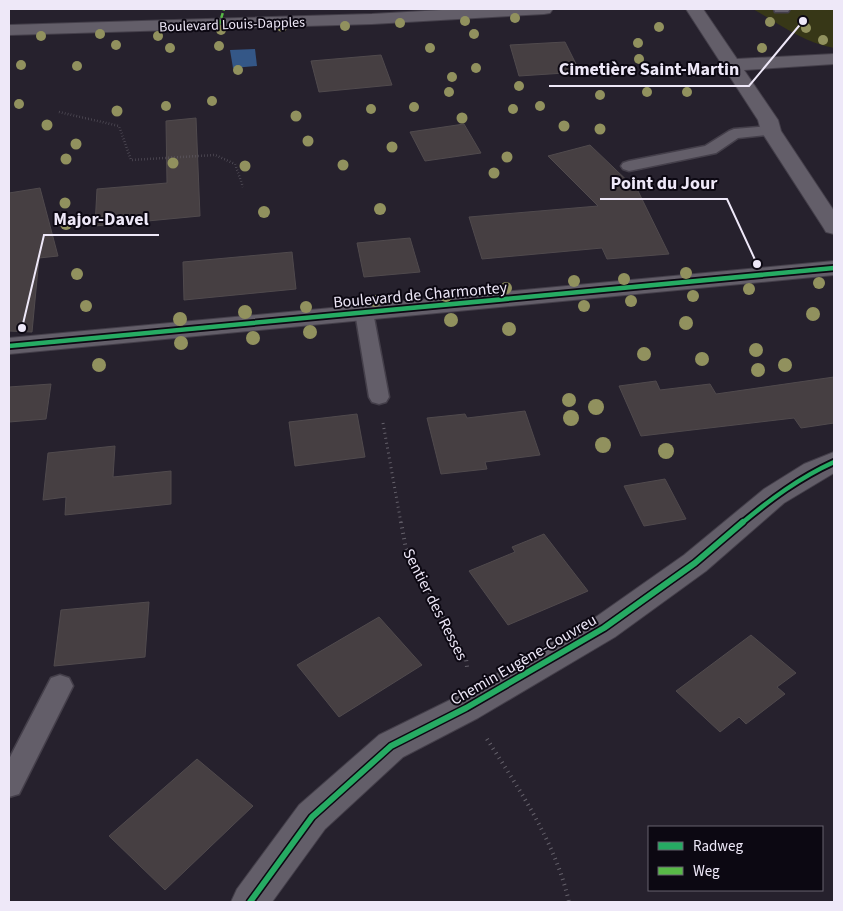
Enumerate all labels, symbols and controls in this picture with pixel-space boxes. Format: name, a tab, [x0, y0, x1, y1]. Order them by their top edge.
street label: Boulevard Louis-Dapples	[159, 12, 305, 38]
callout: Cimetière Saint-Martin	[549, 53, 749, 86]
text: Cimetière Saint-Martin	[559, 57, 739, 82]
callout: Point du Jour	[600, 166, 727, 199]
text: Point du Jour	[611, 171, 718, 196]
callout: Major-Davel	[44, 202, 159, 235]
text: Major-Davel	[53, 207, 149, 232]
street label: Boulevard de Charmontey	[332, 276, 508, 314]
street label: Sentier des Resses	[397, 545, 473, 664]
street label: Chemin Eugène-Couvreu	[446, 609, 601, 711]
legend	[648, 826, 823, 891]
text: Radweg	[693, 836, 743, 857]
text: Weg	[693, 861, 720, 882]

